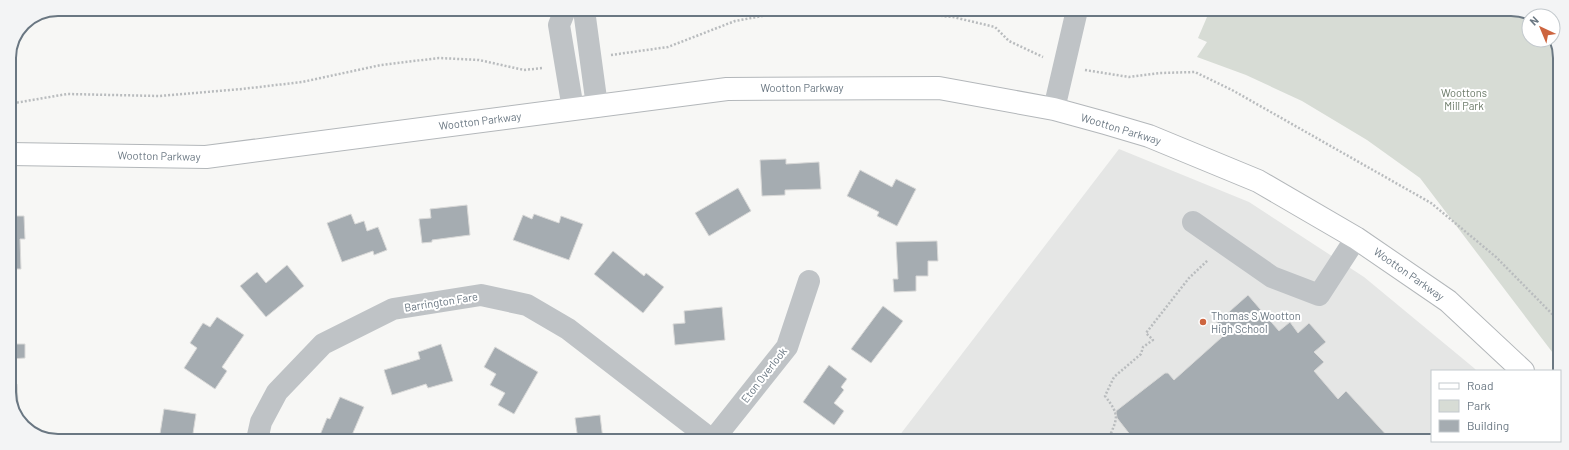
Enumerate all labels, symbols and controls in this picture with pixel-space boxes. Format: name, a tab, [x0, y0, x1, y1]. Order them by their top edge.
north arrow	[1521, 8, 1561, 48]
text: N	[1527, 13, 1541, 28]
street label: Wootton Parkway	[760, 81, 844, 94]
park label: Woottons Mill Park	[1441, 86, 1487, 112]
street label: Wootton Parkway	[438, 109, 522, 132]
street label: Wootton Parkway	[1080, 110, 1163, 147]
street label: Wootton Parkway	[117, 148, 201, 163]
street label: Wootton Parkway	[1372, 244, 1447, 303]
street label: Barrington Fare	[403, 289, 479, 314]
place label: Thomas S Wootton High School	[1211, 309, 1301, 335]
marker: Thomas S Wootton High School	[1198, 317, 1208, 327]
street label: Eton Overlook	[738, 344, 789, 405]
legend	[1431, 370, 1561, 442]
text: Road	[1467, 378, 1494, 392]
text: Park	[1467, 398, 1491, 412]
text: Building	[1467, 418, 1509, 432]

